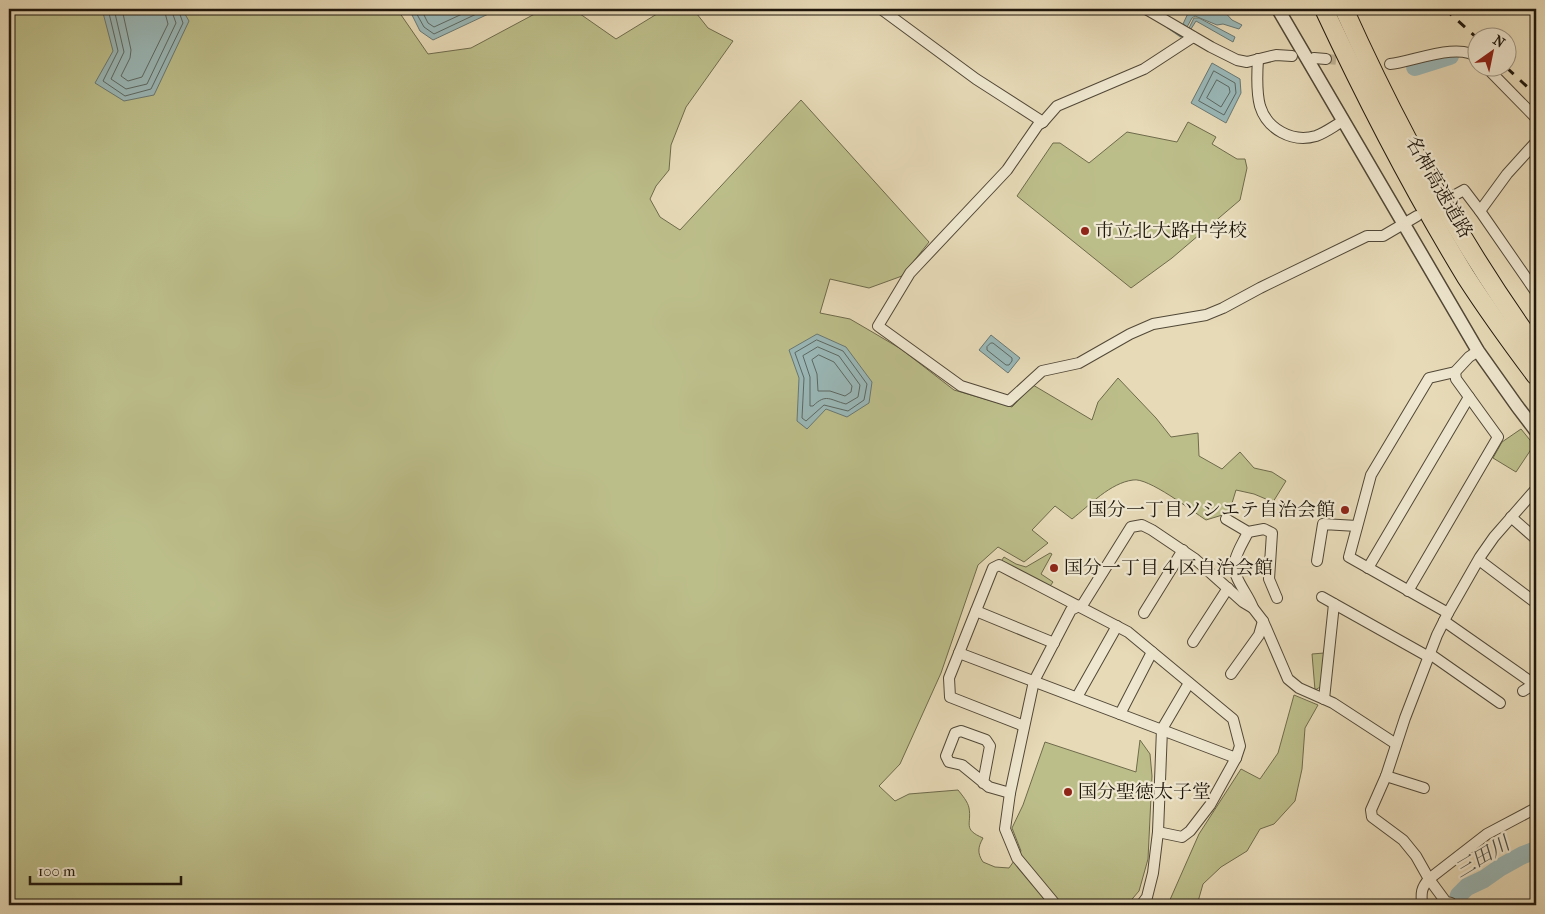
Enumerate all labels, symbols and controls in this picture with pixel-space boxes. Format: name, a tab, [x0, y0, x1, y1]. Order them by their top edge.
north arrow	[1468, 28, 1518, 78]
text: N	[1490, 31, 1508, 52]
street label: 名神高速道路	[1401, 132, 1477, 242]
place label: 市立北大路中学校	[1095, 220, 1247, 242]
marker: 市立北大路中学校	[1079, 225, 1091, 237]
place label: 国分一丁目ソシエテ自治会館	[1088, 499, 1335, 521]
marker: 国分一丁目ソシエテ自治会館	[1339, 504, 1351, 516]
place label: 国分一丁目４区自治会館	[1064, 557, 1273, 579]
marker: 国分一丁目４区自治会館	[1048, 562, 1060, 574]
place label: 国分聖徳太子堂	[1078, 781, 1211, 803]
marker: 国分聖徳太子堂	[1062, 786, 1074, 798]
water label: 三田川	[1450, 831, 1515, 882]
scale bar	[30, 854, 181, 886]
text: 100 m	[38, 862, 76, 880]

